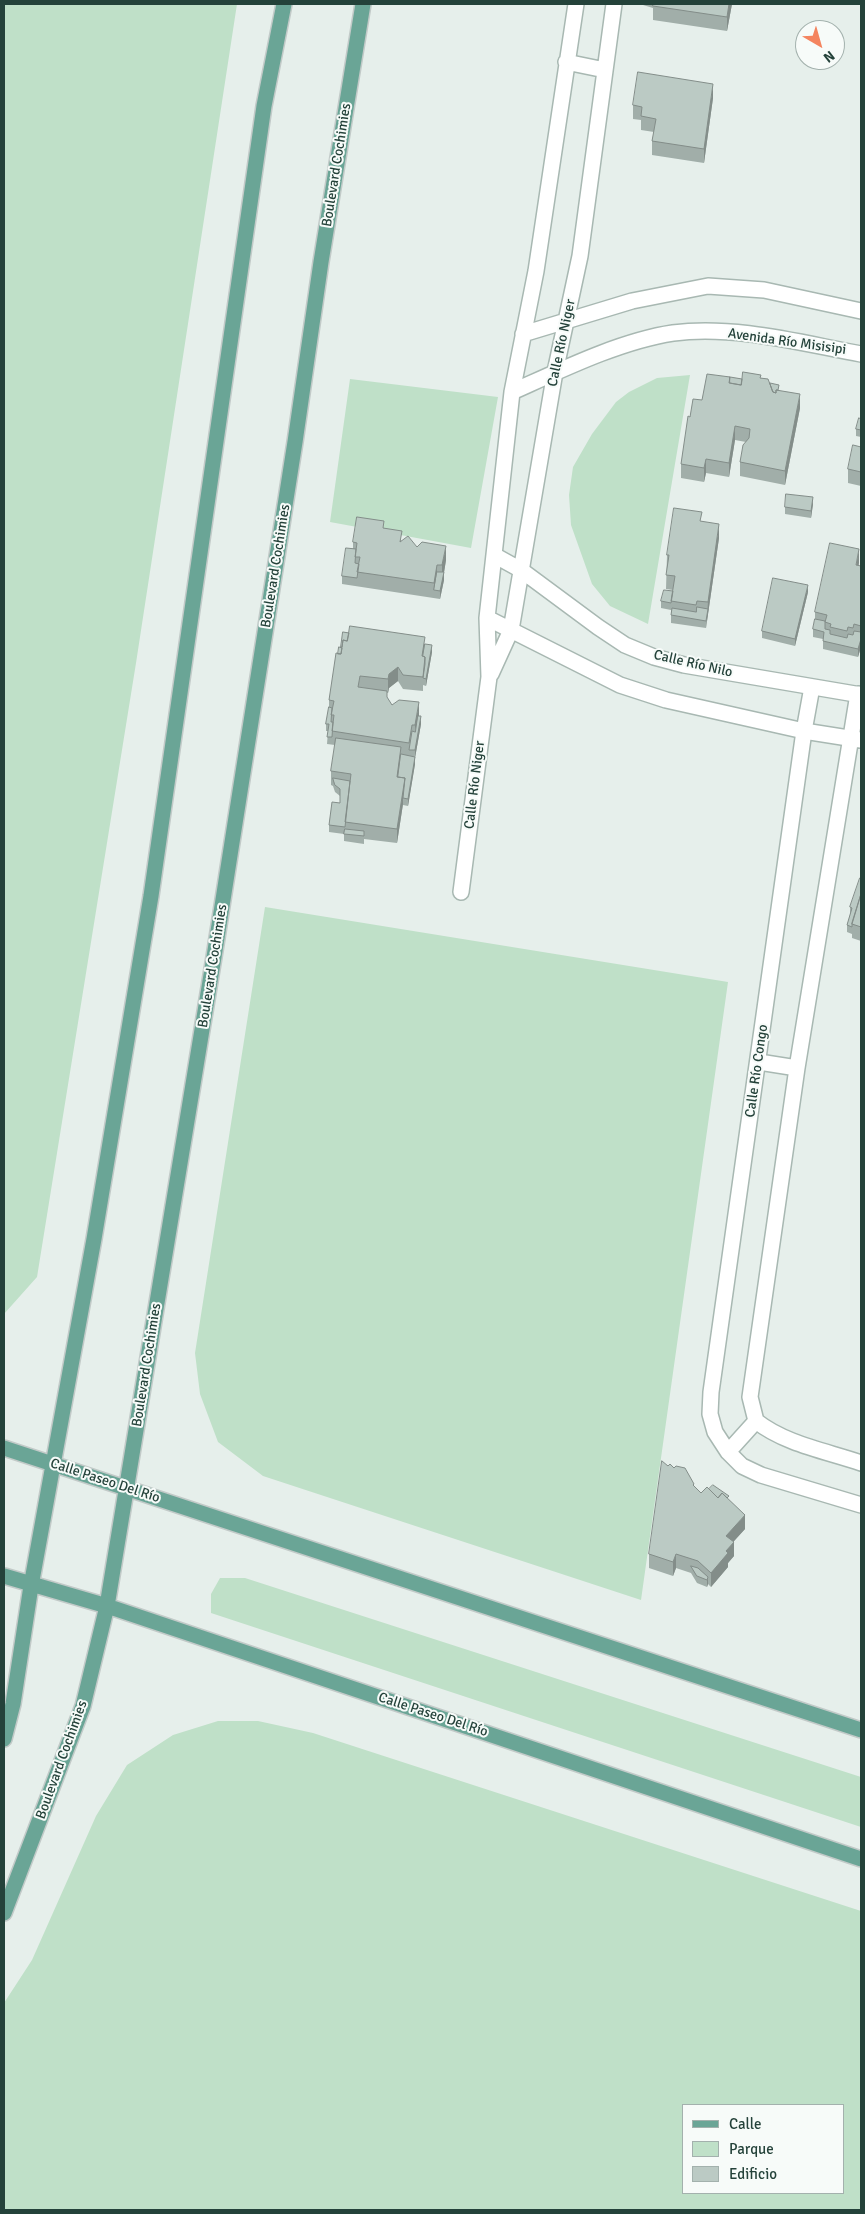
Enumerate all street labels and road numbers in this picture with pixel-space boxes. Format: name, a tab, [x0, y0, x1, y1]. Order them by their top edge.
street label: Boulevard Cochimies	[319, 102, 355, 228]
street label: Calle Río Niger	[545, 298, 579, 388]
street label: Avenida Río Misisipi	[727, 325, 847, 359]
street label: Boulevard Cochimies	[258, 503, 294, 629]
street label: Calle Río Nilo	[652, 647, 734, 681]
street label: Calle Río Niger	[461, 740, 489, 830]
street label: Boulevard Cochimies	[195, 903, 231, 1029]
street label: Calle Río Congo	[742, 1023, 772, 1119]
street label: Boulevard Cochimies	[129, 1302, 165, 1428]
street label: Calle Paseo Del Río	[48, 1455, 162, 1507]
street label: Calle Paseo Del Río	[376, 1689, 490, 1741]
street label: Boulevard Cochimies	[33, 1698, 91, 1822]

